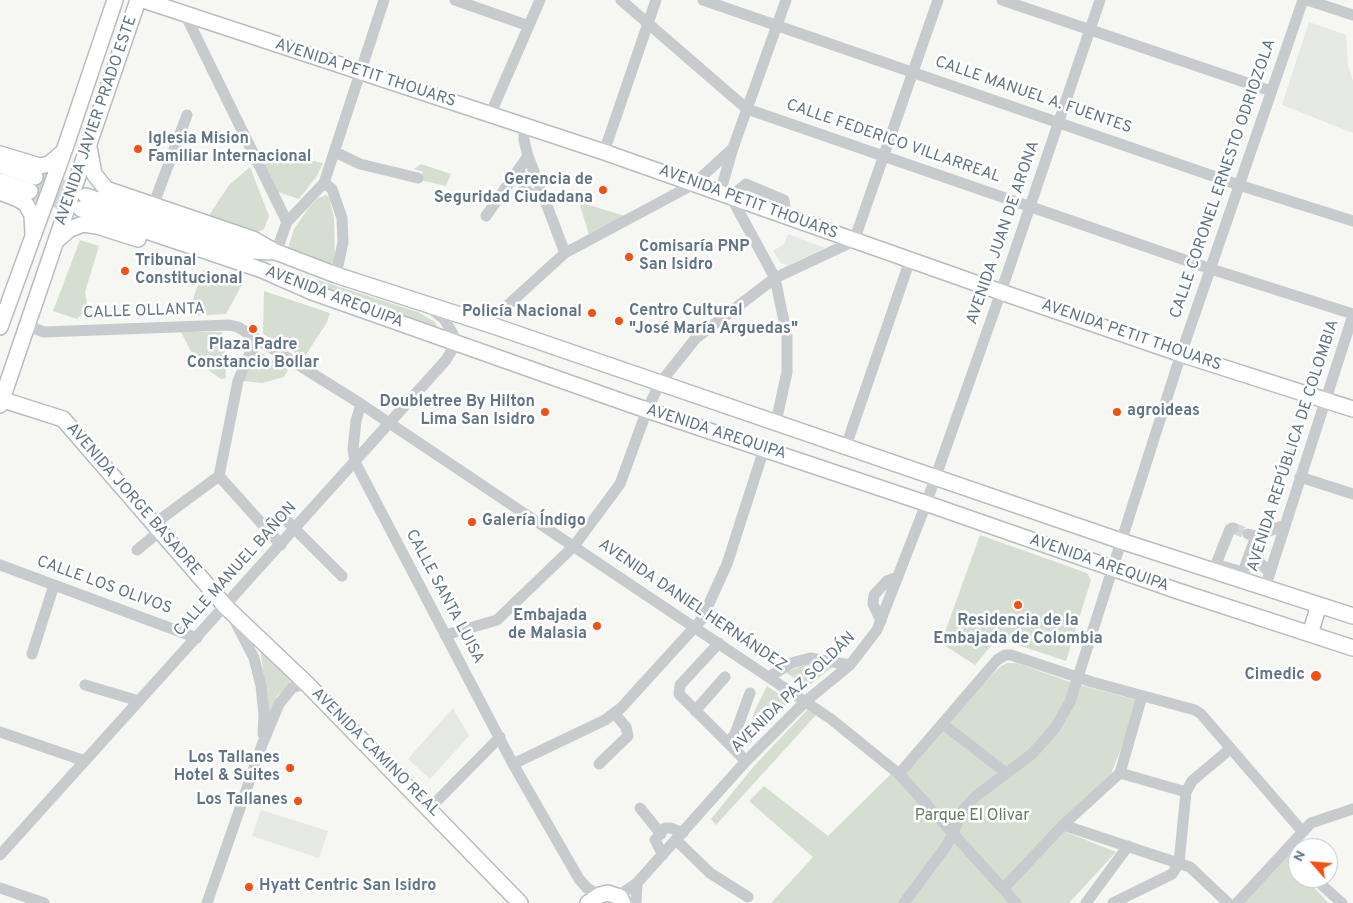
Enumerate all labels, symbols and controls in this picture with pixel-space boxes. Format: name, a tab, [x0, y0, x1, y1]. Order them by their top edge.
street label: AVENIDA JAVIER PRADO ESTE	[52, 14, 142, 228]
street label: AVENIDA PETIT THOUARS	[272, 36, 458, 112]
street label: CALLE CORONEL ERNESTO ODRIOZOLA	[1167, 37, 1281, 321]
street label: CALLE MANUEL A. FUENTES	[932, 53, 1134, 139]
street label: CALLE FEDERICO VILLARREAL	[783, 96, 1003, 188]
place label: Iglesia Mision Familiar Internacional	[148, 130, 311, 168]
street label: AVENIDA JUAN DE ARONA	[963, 139, 1045, 327]
marker: Iglesia Mision Familiar Internacional	[132, 143, 144, 155]
street label: AVENIDA PETIT THOUARS	[656, 162, 840, 244]
place label: Gerencia de Seguridad Ciudadana	[434, 171, 593, 209]
marker: Gerencia de Seguridad Ciudadana	[597, 184, 609, 196]
place label: Comisaría PNP San Isidro	[639, 238, 749, 276]
marker: Comisaría PNP San Isidro	[623, 251, 635, 263]
place label: Tribunal Constitucional	[135, 252, 243, 290]
street label: AVENIDA AREQUIPA	[262, 263, 406, 333]
marker: Tribunal Constitucional	[119, 265, 131, 277]
street label: AVENIDA PETIT THOUARS	[1039, 296, 1223, 376]
street label: CALLE OLLANTA	[83, 300, 205, 324]
place label: Centro Cultural "José María Arguedas"	[629, 302, 798, 340]
place label: Policía Nacional	[462, 303, 582, 323]
marker: Policía Nacional	[586, 307, 598, 319]
marker: Centro Cultural "José María Arguedas"	[613, 315, 625, 327]
street label: AVENIDA REPÚBLICA DE COLOMBIA	[1244, 318, 1344, 574]
marker: Plaza Padre Constancio Bollar	[247, 323, 259, 335]
place label: Plaza Padre Constancio Bollar	[187, 336, 319, 374]
place label: Doubletree By Hilton Lima San Isidro	[380, 393, 535, 431]
street label: AVENIDA AREQUIPA	[643, 401, 789, 465]
place label: agroideas	[1127, 402, 1200, 422]
marker: Doubletree By Hilton Lima San Isidro	[539, 406, 551, 418]
marker: agroideas	[1111, 406, 1123, 418]
street label: AVENIDA JORGE BASADRE	[61, 420, 205, 580]
street label: CALLE MANUEL BAÑON	[171, 499, 301, 641]
place label: Galería Índigo	[482, 512, 586, 532]
marker: Galería Índigo	[466, 516, 478, 528]
street label: CALLE SANTA LUISA	[401, 527, 487, 667]
street label: AVENIDA AREQUIPA	[1027, 531, 1171, 597]
street label: AVENIDA DANIEL HERNÁNDEZ	[594, 536, 790, 676]
street label: CALLE LOS OLIVOS	[34, 553, 174, 619]
marker: Residencia de la Embajada de Colombia	[1012, 599, 1024, 611]
place label: Embajada de Malasia	[508, 607, 587, 645]
place label: Residencia de la Embajada de Colombia	[933, 612, 1103, 650]
marker: Embajada de Malasia	[591, 620, 603, 632]
street label: AVENIDA PAZ SOLDÁN	[728, 629, 860, 757]
place label: Cimedic	[1245, 666, 1305, 686]
marker: Cimedic	[1309, 669, 1323, 683]
street label: AVENIDA CAMINO REAL	[307, 685, 443, 821]
place label: Los Tallanes Hotel & Suites	[174, 749, 280, 787]
marker: Los Tallanes Hotel & Suites	[284, 762, 296, 774]
place label: Los Tallanes	[196, 791, 288, 811]
marker: Los Tallanes	[292, 795, 304, 807]
park label: Parque El Olivar	[915, 807, 1029, 827]
north arrow	[1288, 838, 1338, 888]
text: N	[1290, 848, 1310, 865]
place label: Hyatt Centric San Isidro	[259, 877, 436, 897]
marker: Hyatt Centric San Isidro	[243, 881, 255, 893]

